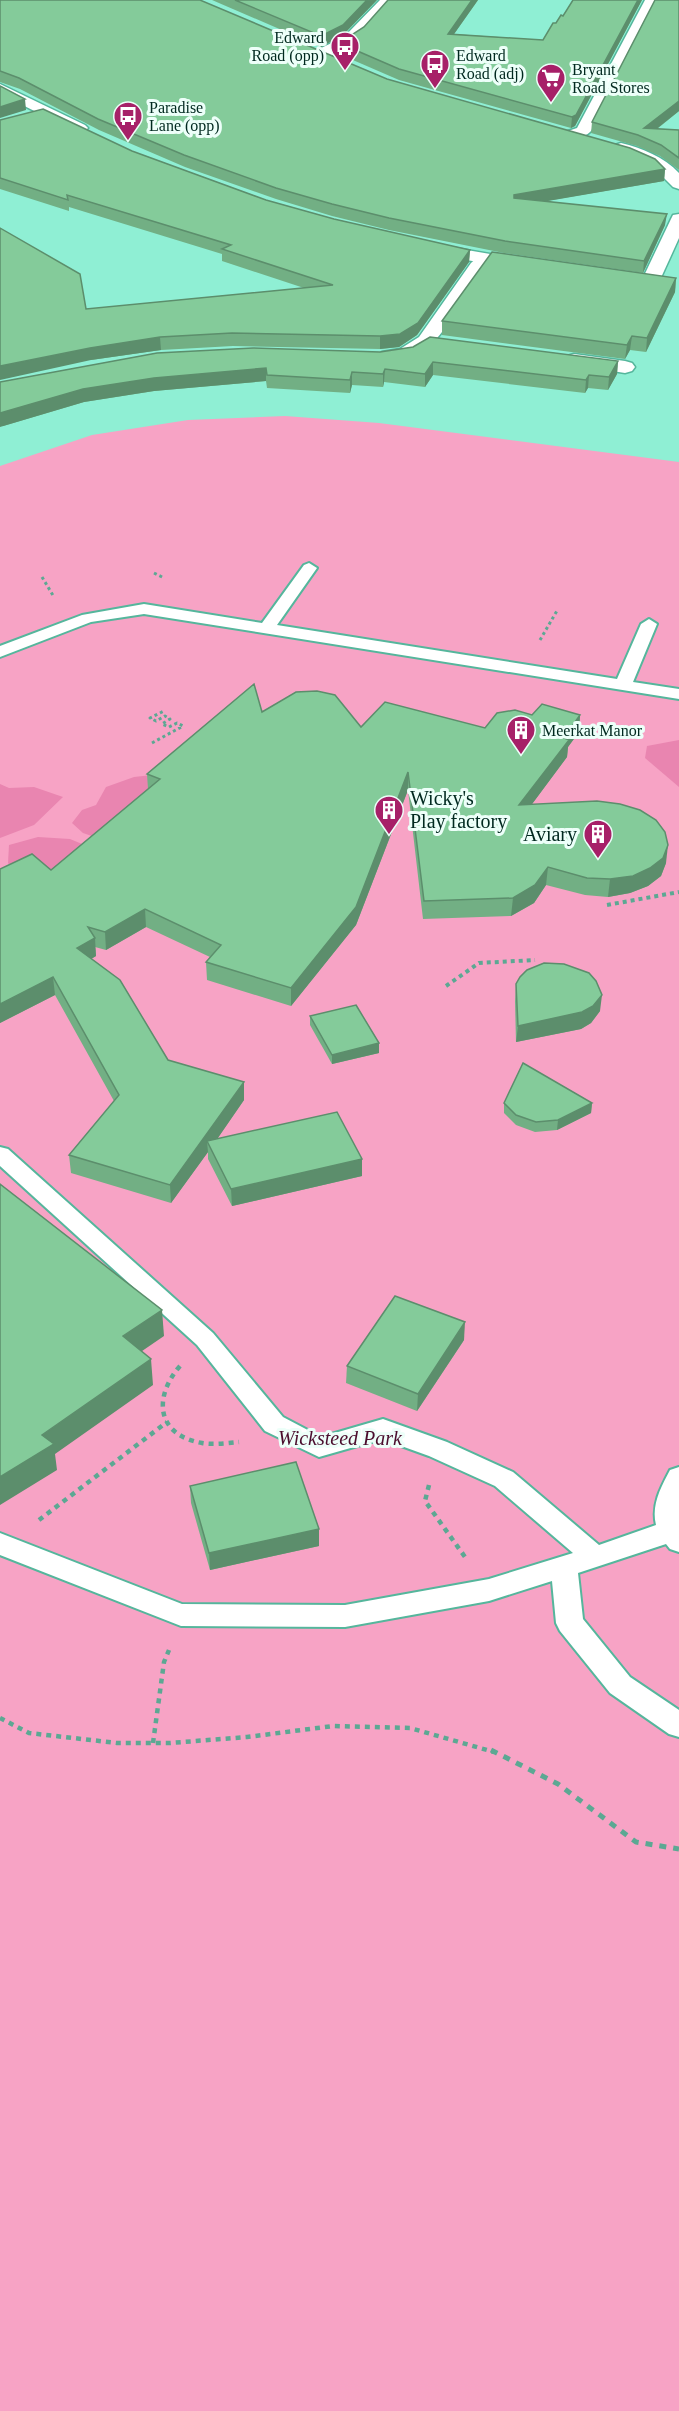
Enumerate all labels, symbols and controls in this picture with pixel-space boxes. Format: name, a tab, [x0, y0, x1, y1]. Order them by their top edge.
place label: Edward Road (opp)	[252, 29, 324, 65]
bus stop icon: Edward Road (opp)	[329, 30, 361, 72]
place label: Edward Road (adj)	[456, 47, 524, 83]
bus stop icon: Edward Road (adj)	[419, 48, 451, 90]
place label: Bryant Road Stores	[572, 61, 650, 96]
supermarket icon: Bryant Road Stores	[535, 62, 567, 104]
place label: Paradise Lane (opp)	[149, 99, 220, 135]
bus stop icon: Paradise Lane (opp)	[112, 100, 144, 142]
building icon: Meerkat Manor	[505, 714, 537, 756]
place label: Meerkat Manor	[542, 722, 643, 739]
place label: Wicky's Play factory	[410, 787, 507, 833]
building icon: Wicky's Play factory	[373, 794, 405, 836]
building icon: Aviary	[582, 818, 614, 860]
place label: Aviary	[523, 823, 577, 846]
park label: Wicksteed Park	[278, 1427, 403, 1449]

